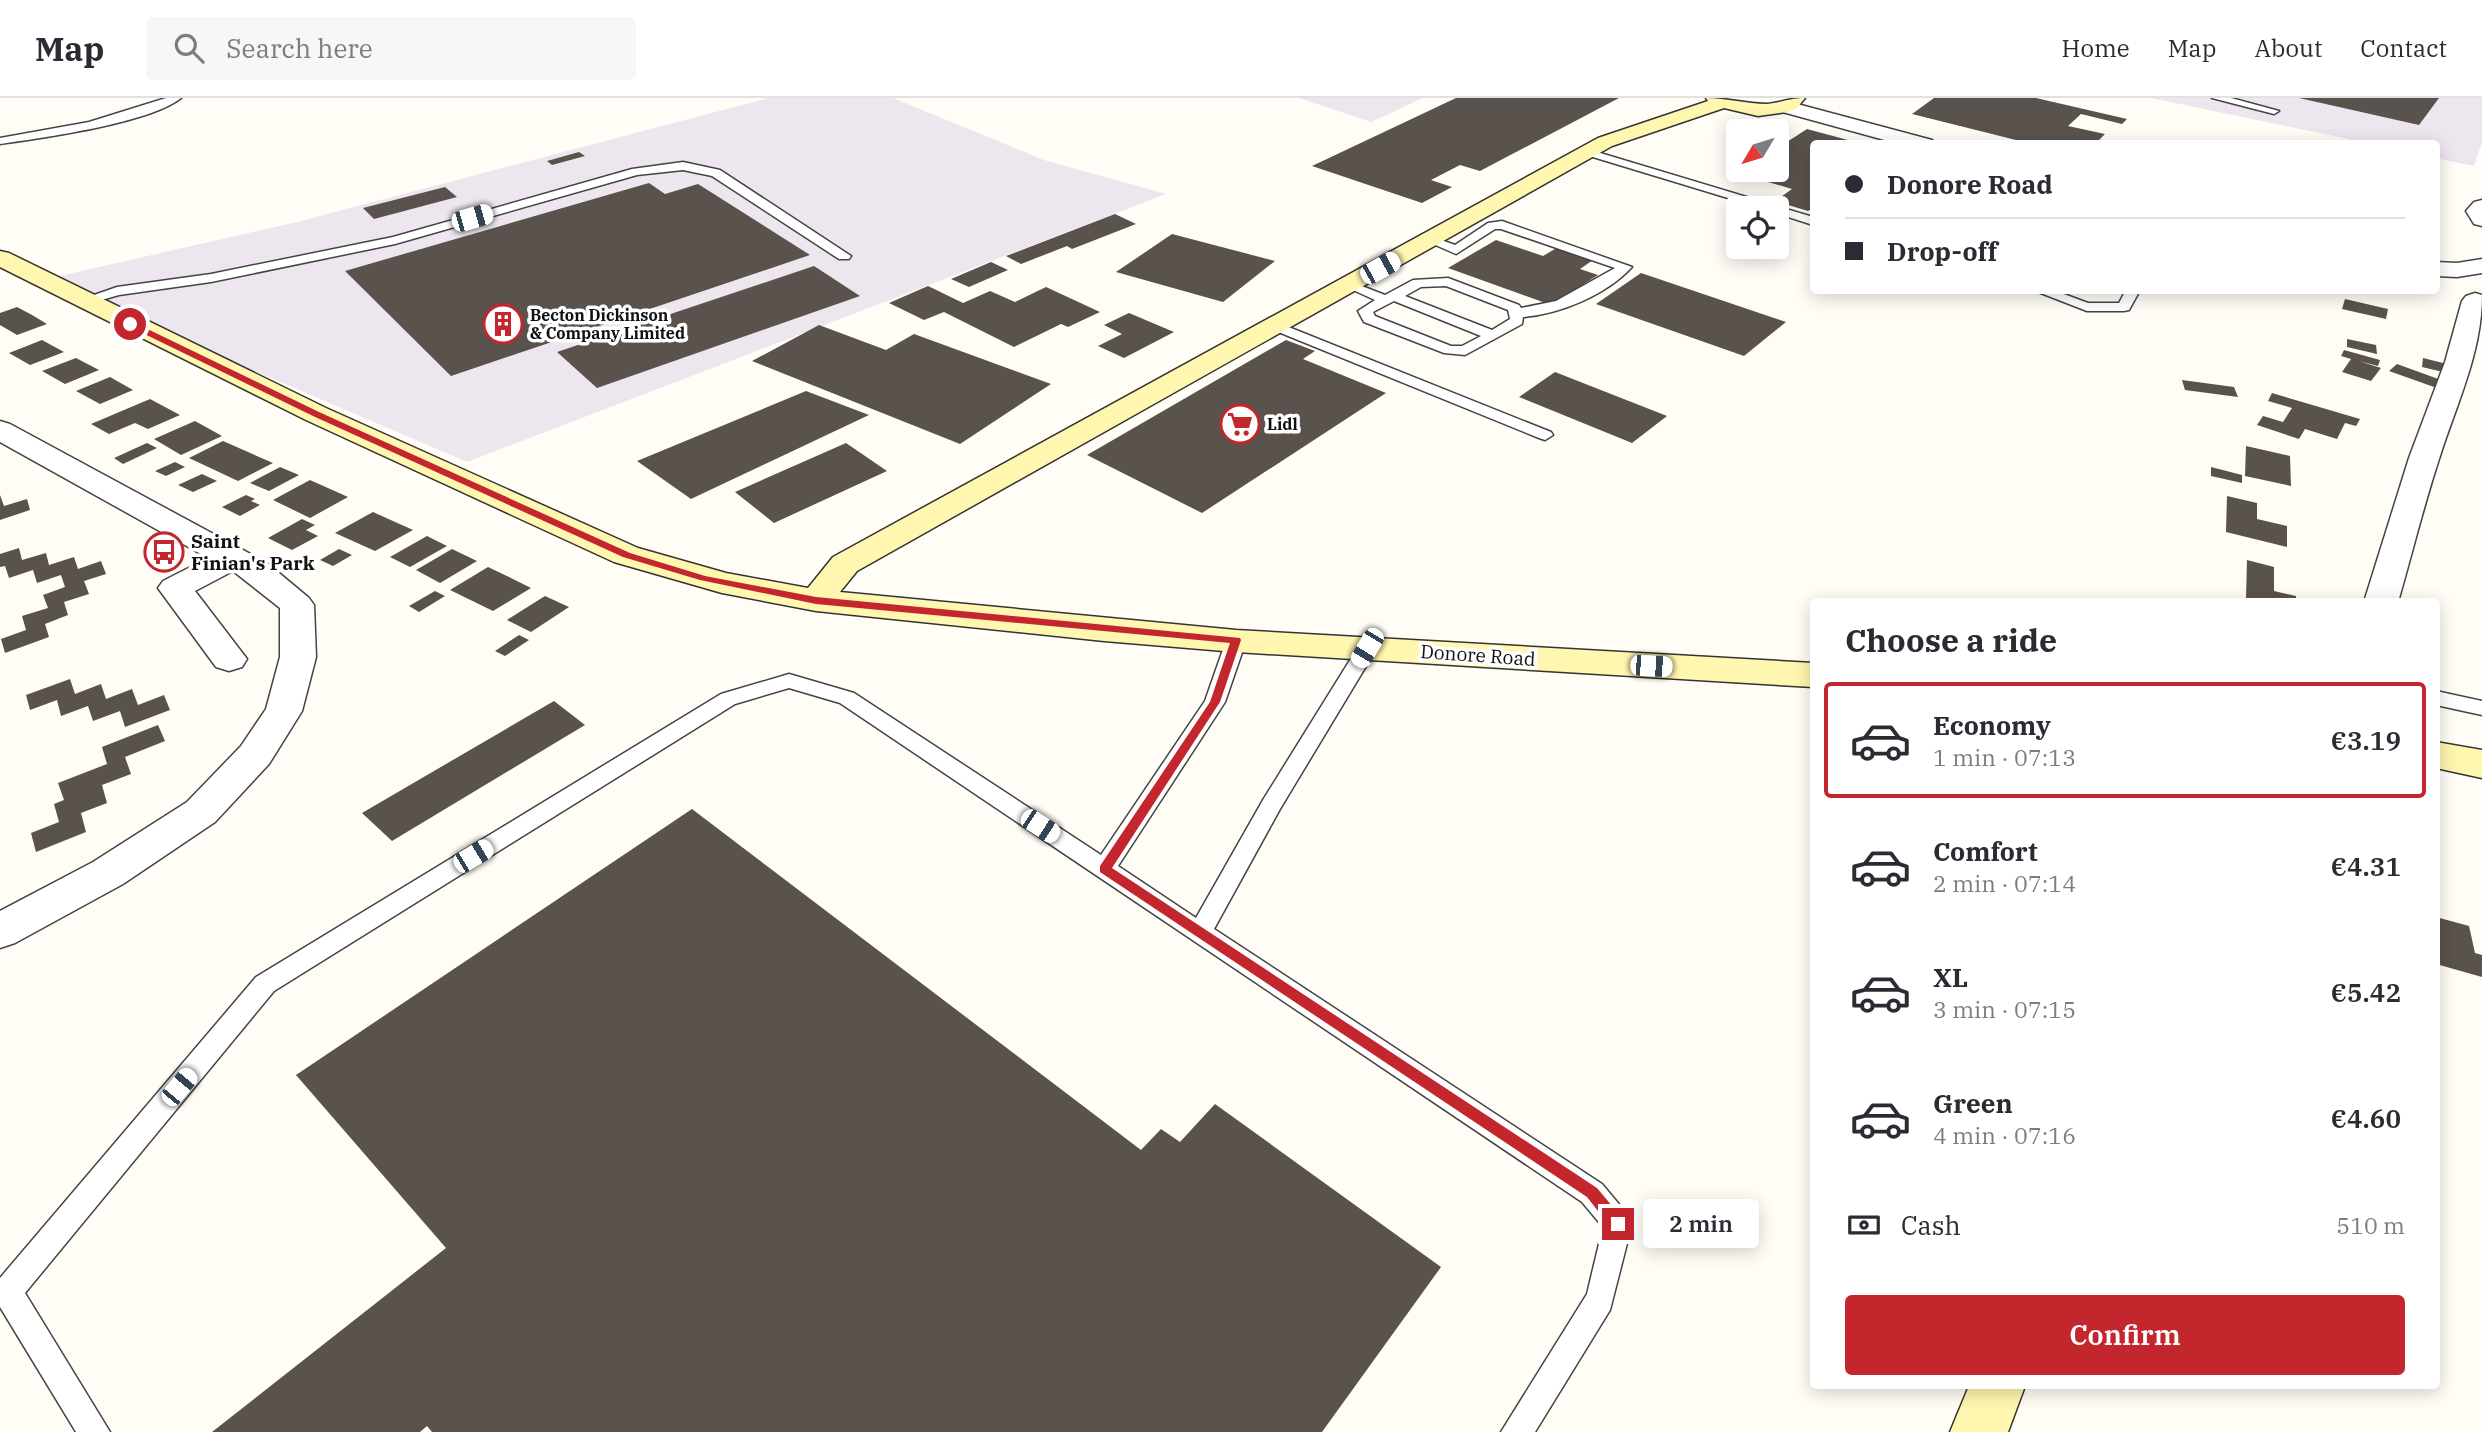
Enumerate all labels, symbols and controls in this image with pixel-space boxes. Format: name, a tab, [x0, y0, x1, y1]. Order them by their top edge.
search box	[146, 17, 636, 80]
text: Map	[35, 27, 104, 70]
icon: search	[170, 29, 208, 67]
text: Search here	[226, 31, 373, 65]
text: Home	[2062, 32, 2130, 64]
text: Map	[2168, 32, 2216, 64]
text: About	[2254, 32, 2322, 64]
text: Contact	[2360, 32, 2447, 64]
north arrow	[1726, 119, 1788, 182]
map controls	[1726, 119, 1789, 259]
text: Donore Road	[1887, 167, 2053, 201]
button: locate	[1726, 196, 1789, 259]
car	[449, 202, 496, 234]
text: Drop-off	[1887, 234, 1998, 268]
car	[1357, 249, 1404, 287]
building icon: Becton Dickinson & Company Limited	[482, 303, 524, 345]
place label: Becton Dickinson & Company Limited	[530, 305, 685, 343]
route start	[114, 308, 146, 340]
supermarket icon: Lidl	[1219, 403, 1261, 445]
place label: Lidl	[1267, 414, 1298, 434]
place label: Saint Finian's Park	[191, 529, 315, 575]
bus stop icon: Saint Finian's Park	[143, 531, 185, 573]
text: Choose a ride	[1845, 619, 2057, 661]
car	[1348, 625, 1387, 671]
street label: Donore Road	[1420, 639, 1536, 671]
car	[1630, 654, 1673, 678]
text: Economy	[1933, 708, 2051, 742]
icon: car	[1849, 709, 1912, 772]
text: €3.19	[2331, 723, 2401, 757]
text: 1 min · 07:13	[1933, 742, 2076, 772]
car	[1017, 806, 1064, 846]
text: Comfort	[1933, 834, 2038, 868]
icon: car	[1849, 835, 1912, 898]
car	[450, 836, 497, 876]
text: €4.31	[2331, 849, 2401, 883]
text: 2 min · 07:14	[1933, 868, 2076, 898]
text: XL	[1933, 960, 1968, 994]
icon: car	[1849, 961, 1912, 1024]
text: €5.42	[2331, 975, 2401, 1009]
text: 3 min · 07:15	[1933, 994, 2076, 1024]
car	[158, 1064, 201, 1110]
text: Green	[1933, 1086, 2013, 1120]
icon: car	[1849, 1087, 1912, 1150]
text: €4.60	[2331, 1101, 2401, 1135]
text: 4 min · 07:16	[1933, 1120, 2076, 1150]
callout: 2 min	[1642, 1200, 1758, 1248]
icon: cash	[1845, 1206, 1883, 1244]
route end	[1602, 1208, 1634, 1240]
text: 2 min	[1669, 1208, 1733, 1238]
text: Cash	[1901, 1208, 1961, 1242]
text: 510 m	[2336, 1210, 2405, 1240]
button: Confirm	[1845, 1295, 2405, 1375]

